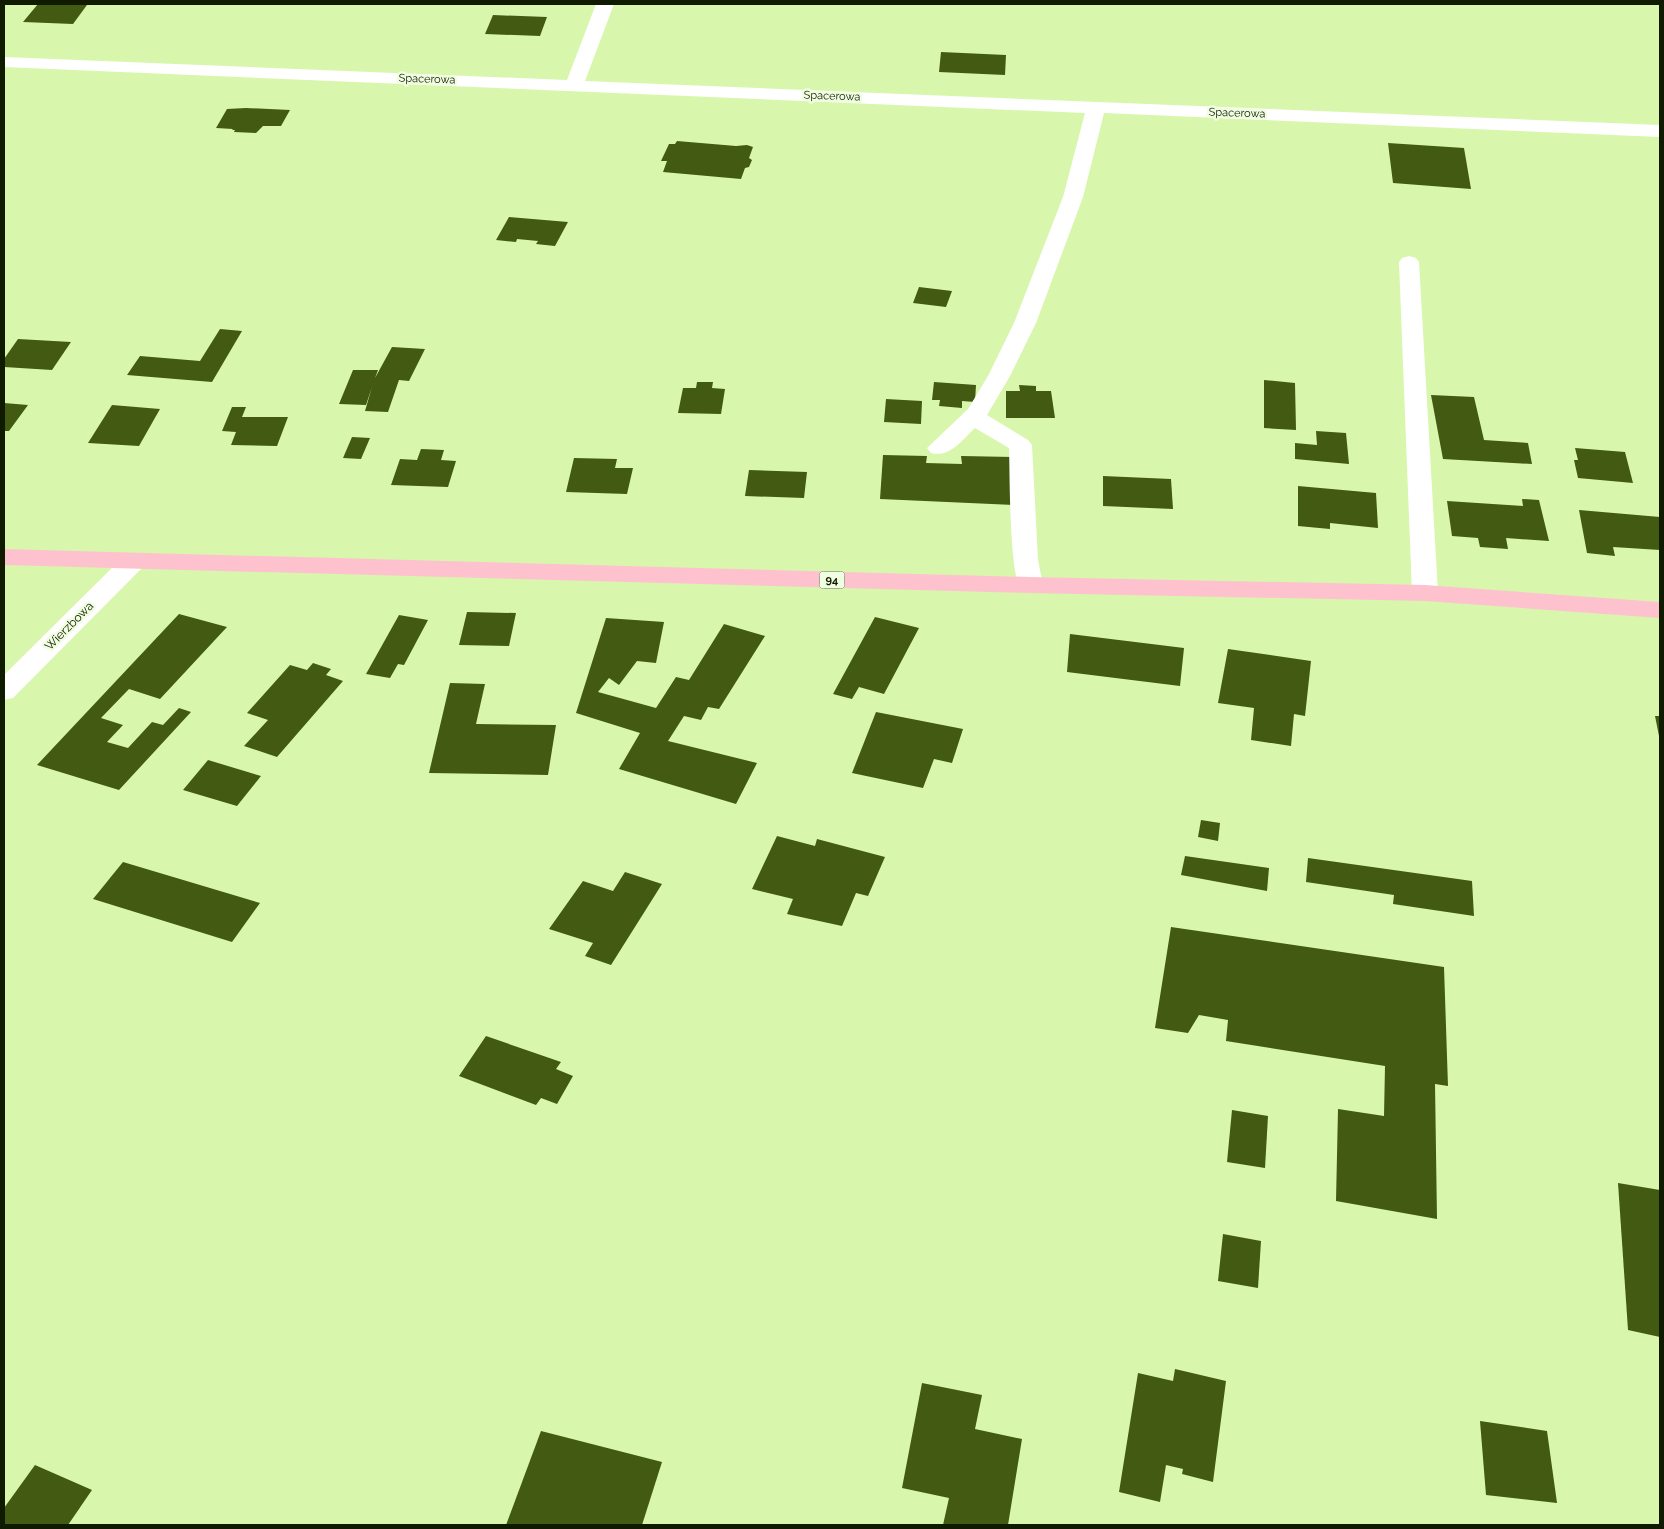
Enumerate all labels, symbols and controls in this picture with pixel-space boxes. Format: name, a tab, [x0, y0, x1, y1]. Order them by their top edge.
street label: Spacerowa	[398, 72, 456, 86]
street label: Spacerowa	[803, 89, 861, 103]
street label: Spacerowa	[1208, 106, 1266, 120]
road number: 94	[820, 572, 844, 588]
street label: Wierzbowa	[42, 599, 96, 653]

